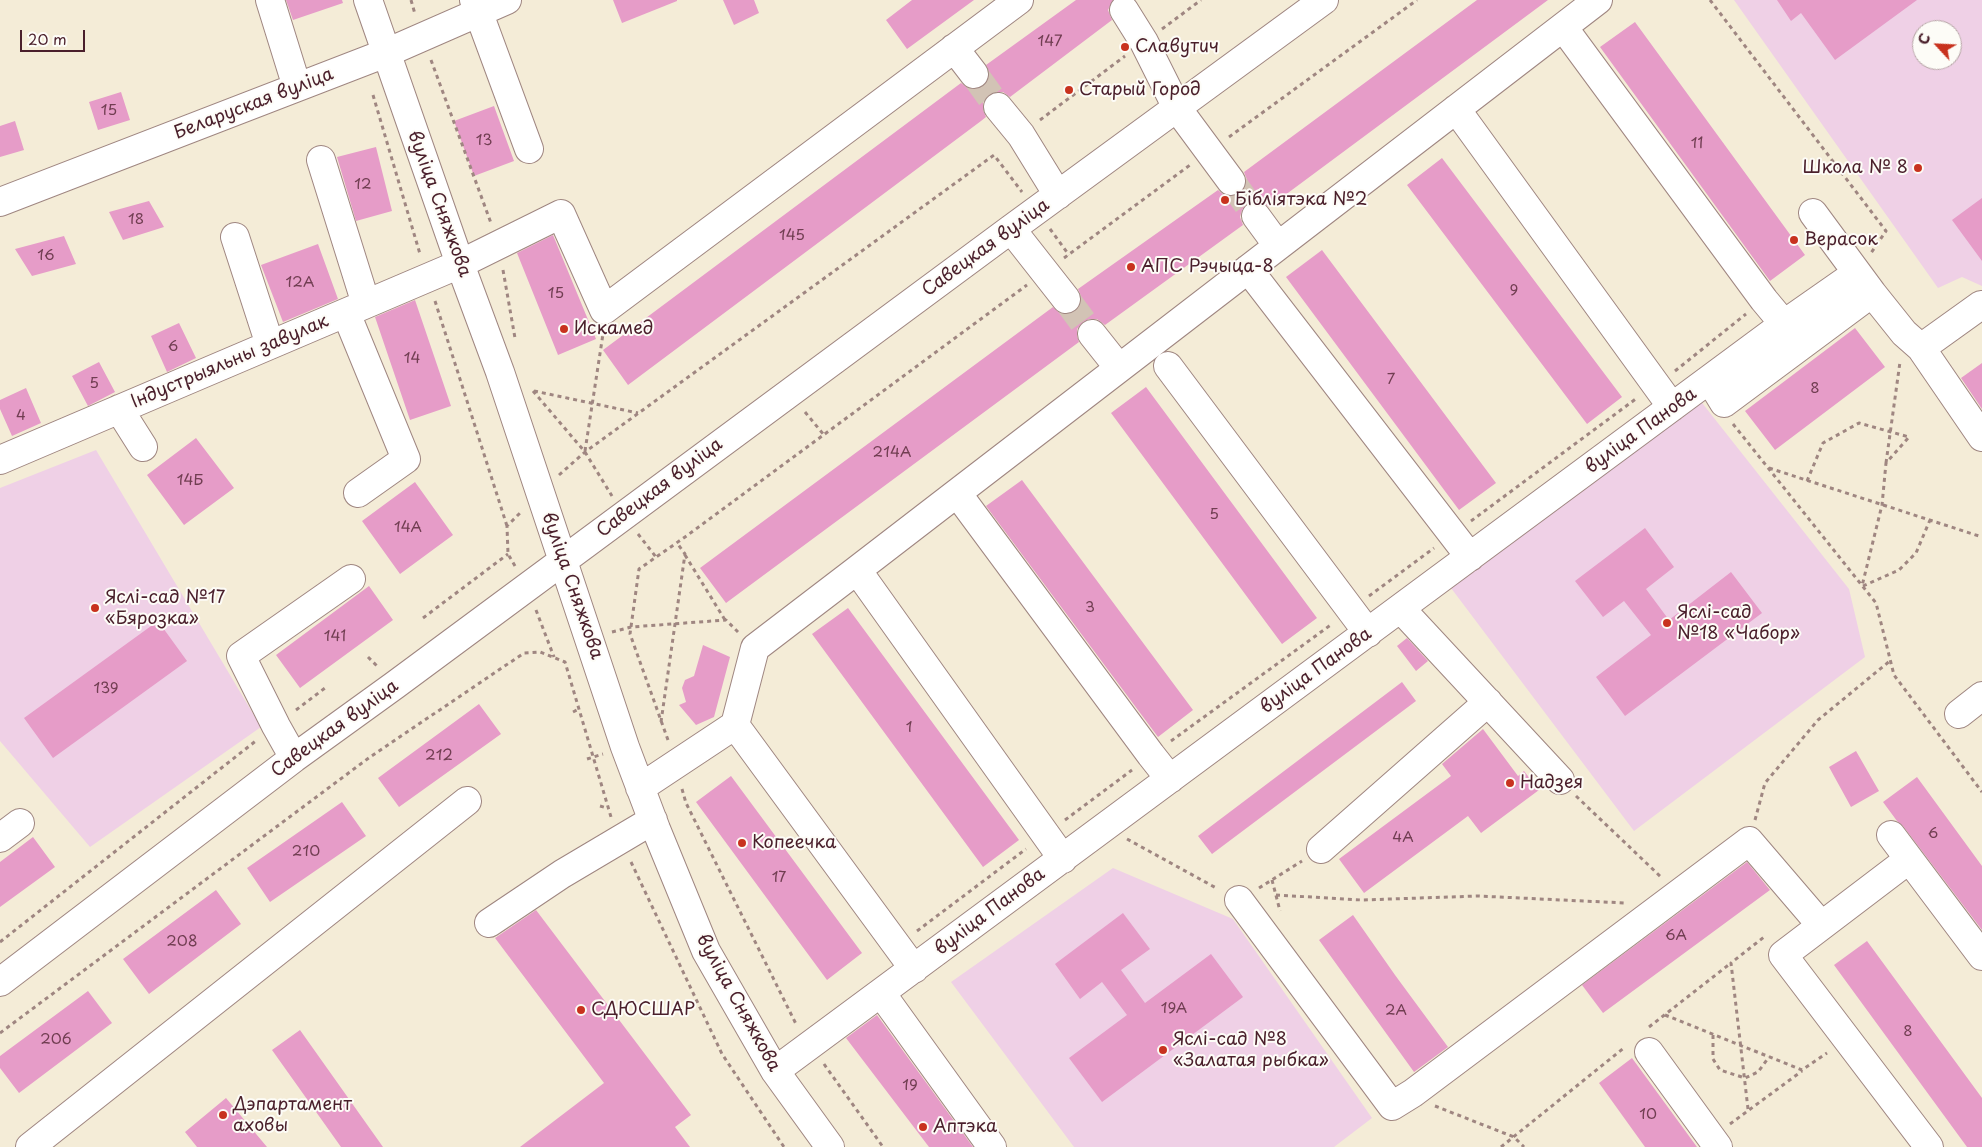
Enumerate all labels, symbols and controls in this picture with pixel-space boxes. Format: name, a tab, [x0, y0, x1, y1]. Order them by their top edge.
scale bar	[22, 20, 88, 52]
north arrow	[1912, 20, 1962, 70]
text: 20 m	[28, 27, 67, 50]
text: С	[1912, 30, 1936, 48]
house number: 147	[1038, 33, 1062, 51]
place label: Славутич	[1135, 36, 1219, 58]
marker: Славутич	[1119, 41, 1131, 53]
street label: Беларуская вуліца	[171, 64, 337, 144]
place label: Старый Город	[1079, 79, 1201, 101]
marker: Старый Город	[1063, 84, 1075, 96]
house number: 15	[101, 102, 117, 120]
street label: вуліца Сняжкова	[403, 128, 475, 280]
house number: 13	[476, 132, 492, 150]
house number: 11	[1691, 135, 1703, 153]
place label: Школа № 8	[1802, 157, 1908, 179]
marker: Школа № 8	[1912, 162, 1924, 174]
house number: 12	[354, 176, 372, 194]
place label: Бібліятэка №2	[1235, 189, 1368, 211]
marker: Бібліятэка №2	[1219, 194, 1231, 206]
street label: Савецкая вуліца	[918, 195, 1054, 301]
house number: 18	[128, 211, 144, 229]
house number: 145	[779, 227, 805, 245]
place label: Верасок	[1804, 229, 1878, 251]
marker: Верасок	[1788, 234, 1800, 246]
house number: 16	[37, 247, 55, 265]
place label: АПС Рэчыца-8	[1141, 256, 1274, 278]
marker: АПС Рэчыца-8	[1125, 261, 1137, 273]
house number: 12А	[286, 274, 314, 292]
house number: 9	[1510, 282, 1518, 300]
house number: 15	[548, 285, 564, 303]
street label: Індустрыяльны завулак	[128, 311, 332, 413]
place label: Искамед	[574, 318, 653, 340]
marker: Искамед	[558, 323, 570, 335]
house number: 6	[168, 338, 178, 356]
house number: 14	[404, 350, 420, 368]
house number: 7	[1387, 371, 1395, 389]
house number: 5	[89, 375, 99, 393]
house number: 8	[1810, 380, 1820, 398]
street label: вуліца Панова	[1581, 383, 1701, 479]
house number: 4	[16, 407, 26, 425]
street label: Савецкая вуліца	[593, 434, 727, 542]
house number: 214А	[873, 444, 911, 462]
house number: 14Б	[177, 472, 203, 490]
house number: 5	[1209, 506, 1219, 524]
street label: вуліца Сняжкова	[537, 510, 607, 662]
house number: 14А	[394, 519, 422, 537]
place label: Яслі-сад №17 «Бярозка»	[105, 587, 225, 630]
house number: 3	[1085, 599, 1095, 617]
marker: Яслі-сад №17 «Бярозка»	[89, 602, 101, 614]
place label: Яслі-сад №18 «Чабор»	[1677, 602, 1800, 644]
marker: Яслі-сад №18 «Чабор»	[1661, 617, 1673, 629]
street label: вуліца Панова	[1256, 623, 1376, 719]
house number: 141	[324, 628, 346, 646]
street label: Савецкая вуліца	[267, 676, 403, 782]
house number: 139	[93, 680, 119, 698]
house number: 1	[906, 719, 912, 737]
house number: 212	[425, 747, 453, 765]
place label: Надзея	[1520, 772, 1583, 794]
marker: Надзея	[1504, 777, 1516, 789]
house number: 6	[1928, 825, 1938, 843]
house number: 4А	[1392, 829, 1414, 847]
place label: Копеечка	[752, 832, 836, 854]
marker: Копеечка	[736, 837, 748, 849]
house number: 210	[292, 843, 320, 861]
street label: вуліца Панова	[931, 864, 1049, 960]
house number: 17	[772, 869, 786, 887]
house number: 6А	[1665, 927, 1687, 945]
street label: вуліца Сняжкова	[691, 930, 785, 1076]
house number: 208	[166, 933, 198, 951]
place label: СДЮСШАР	[591, 999, 695, 1021]
house number: 19А	[1161, 1000, 1187, 1018]
house number: 2А	[1385, 1002, 1407, 1020]
marker: СДЮСШАР	[575, 1004, 587, 1016]
house number: 8	[1903, 1023, 1913, 1041]
place label: Яслі-сад №8 «Залатая рыбка»	[1173, 1029, 1329, 1072]
house number: 206	[40, 1031, 72, 1049]
marker: Яслі-сад №8 «Залатая рыбка»	[1157, 1044, 1169, 1056]
house number: 19	[902, 1077, 918, 1095]
place label: Дэпартамент аховы	[233, 1094, 352, 1136]
house number: 10	[1639, 1106, 1657, 1124]
marker: Дэпартамент аховы	[217, 1109, 229, 1121]
place label: Аптэка	[933, 1116, 997, 1138]
marker: Аптэка	[917, 1121, 929, 1133]

